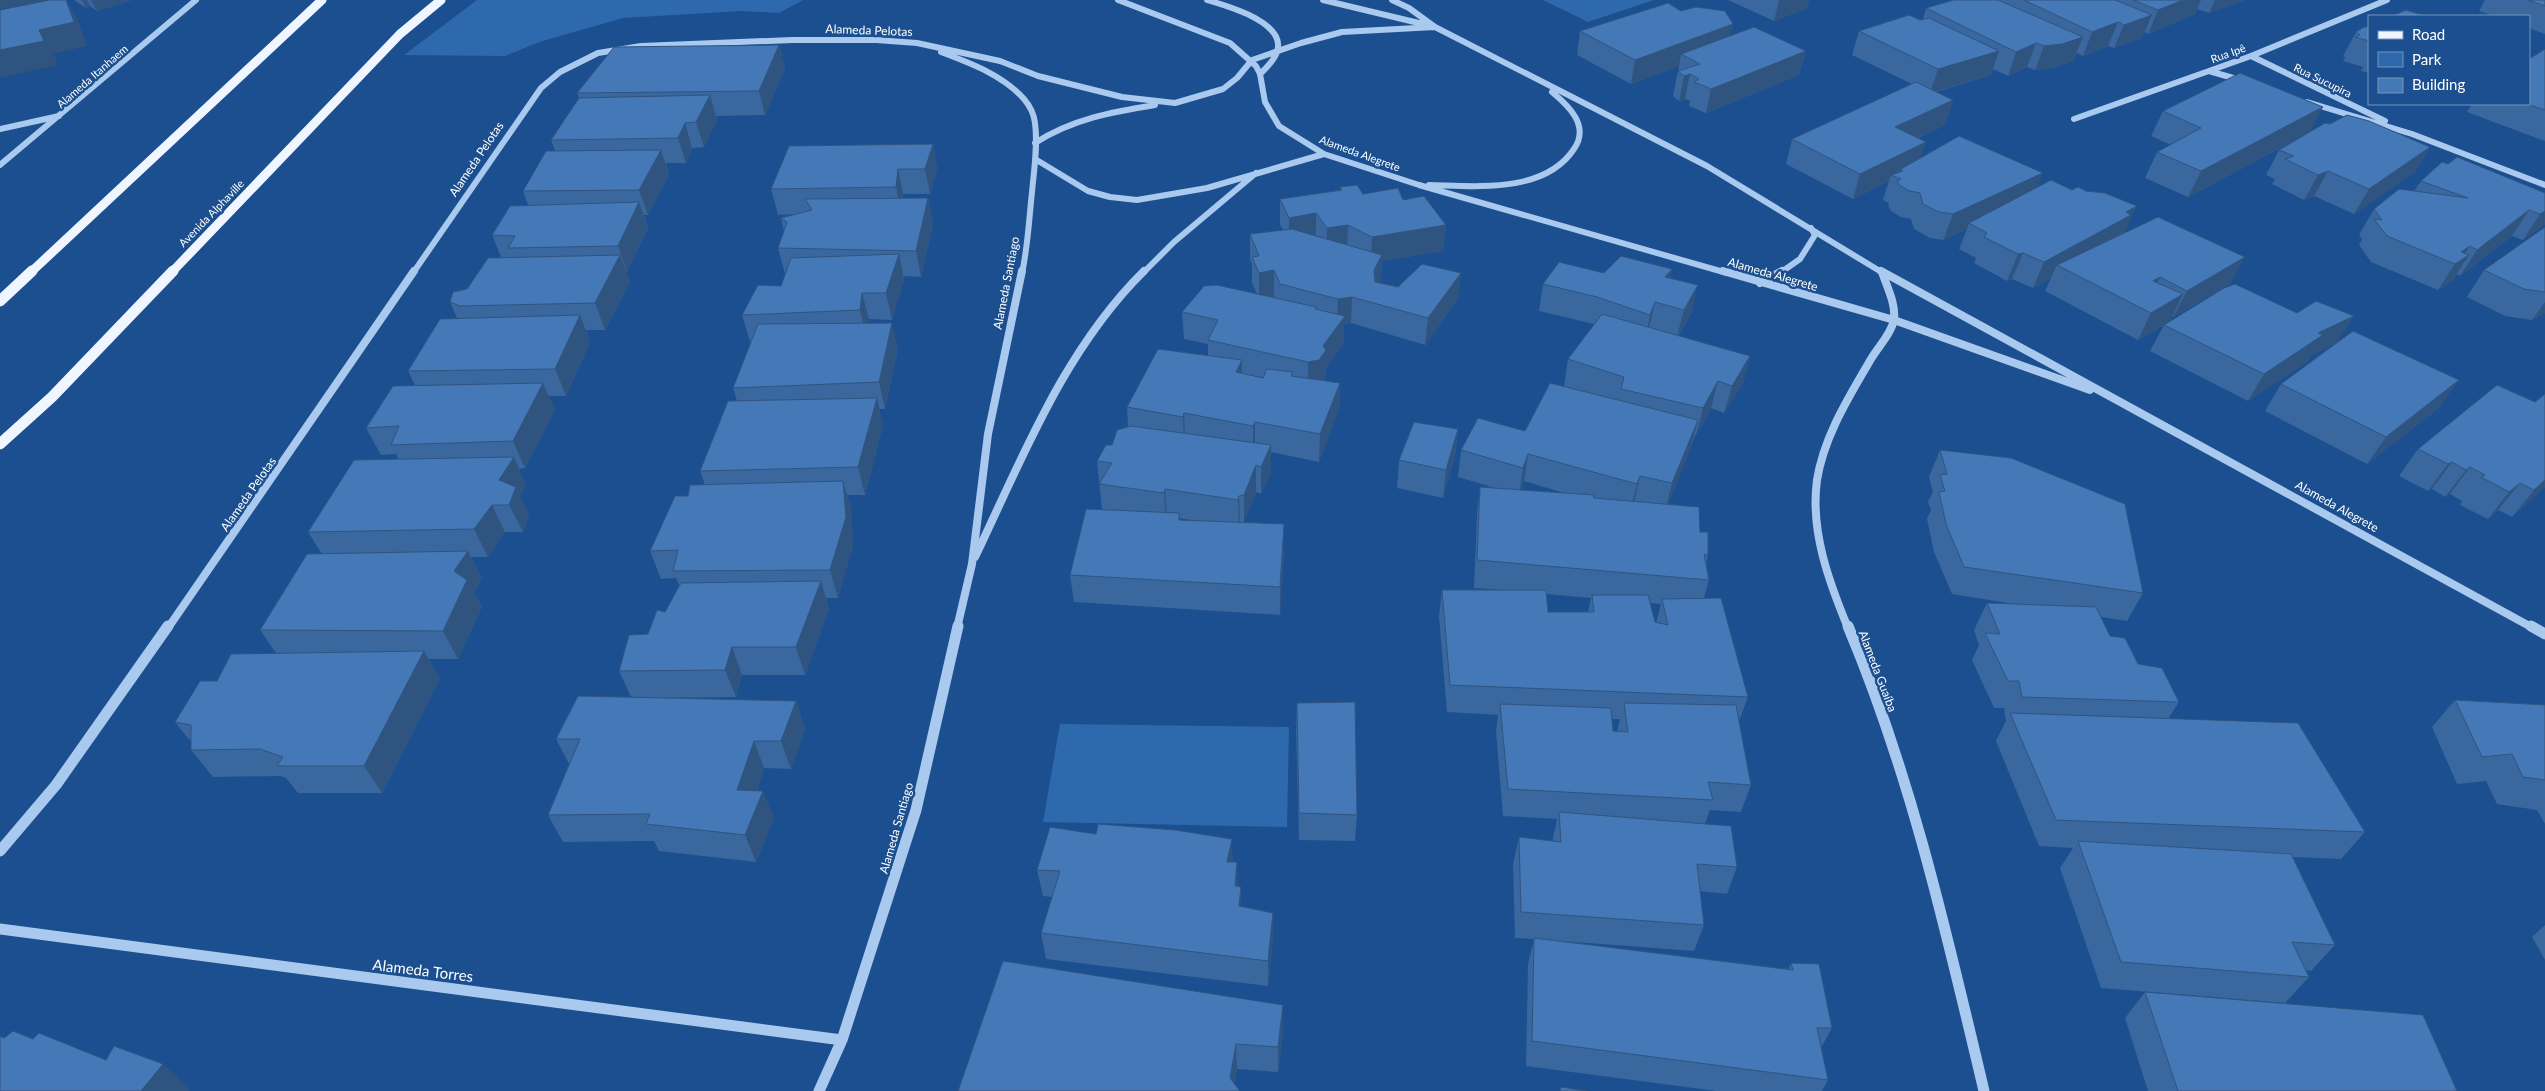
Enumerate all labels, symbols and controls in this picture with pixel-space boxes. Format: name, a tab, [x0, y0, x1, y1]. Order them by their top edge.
legend	[2368, 15, 2530, 105]
street label: Alameda Pelotas	[825, 21, 913, 39]
text: Road	[2412, 25, 2445, 43]
street label: Rua Ipê	[2209, 41, 2247, 65]
street label: Alameda Itanhaem	[54, 42, 130, 110]
text: Park	[2412, 50, 2442, 68]
street label: Rua Sucupira	[2292, 60, 2354, 100]
text: Building	[2412, 75, 2465, 93]
street label: Alameda Pelotas	[445, 119, 507, 199]
street label: Alameda Alegrete	[1318, 132, 1402, 174]
street label: Avenida Alphaville	[176, 177, 246, 249]
street label: Alameda Santiago	[990, 235, 1022, 331]
street label: Alameda Alegrete	[1726, 254, 1820, 294]
street label: Alameda Pelotas	[217, 454, 279, 534]
street label: Alameda Alegrete	[2293, 477, 2381, 535]
street label: Alameda Guaíba	[1856, 628, 1900, 714]
street label: Alameda Santiago	[876, 780, 916, 875]
street label: Alameda Torres	[372, 955, 474, 985]

